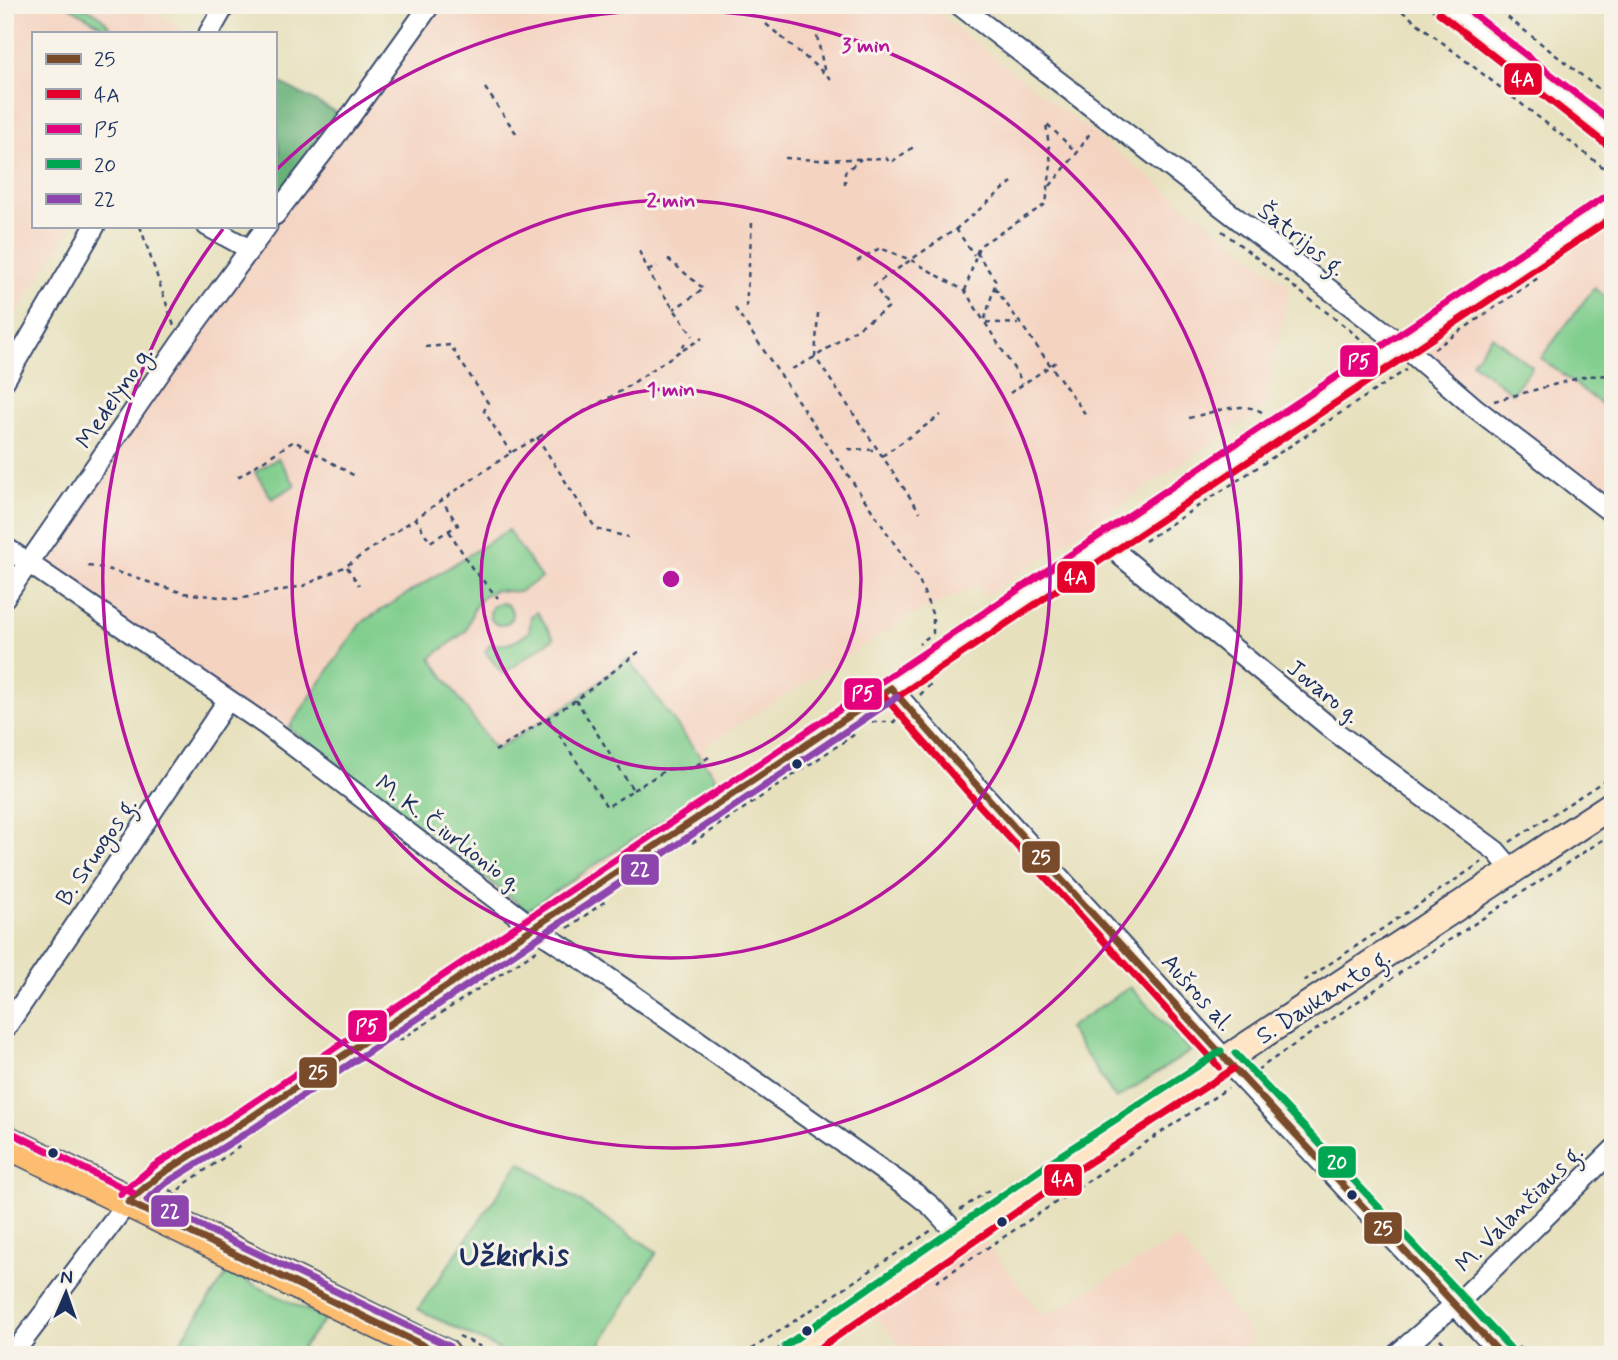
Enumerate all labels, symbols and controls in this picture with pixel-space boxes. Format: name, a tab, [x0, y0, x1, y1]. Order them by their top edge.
legend	[32, 32, 276, 228]
text: 3 min	[842, 32, 890, 60]
text: 25	[94, 46, 115, 74]
line badge: 4A	[1503, 62, 1543, 96]
text: 4A	[1511, 68, 1535, 93]
text: 4A	[94, 82, 120, 110]
text: P5	[94, 116, 119, 144]
text: 20	[94, 152, 116, 180]
text: 22	[94, 186, 115, 214]
text: 2 min	[646, 187, 696, 215]
street label: Šatrijos g.	[1249, 196, 1351, 287]
street label: Medelyno g.	[69, 340, 163, 456]
line badge: P5	[1339, 344, 1379, 378]
text: P5	[1348, 350, 1371, 375]
text: 1 min	[647, 376, 695, 404]
line badge: 4A	[1056, 560, 1096, 594]
text: 4A	[1064, 566, 1088, 591]
centre of rings	[659, 567, 683, 591]
street label: Jovaro g.	[1280, 653, 1366, 731]
line badge: P5	[843, 677, 883, 711]
text: P5	[852, 682, 875, 707]
unlabelled marker	[790, 757, 804, 771]
street label: M. K. Čiurlionio g.	[368, 769, 528, 900]
street label: B. Sruogos g.	[50, 791, 147, 914]
line badge: 25	[1021, 840, 1061, 874]
text: 25	[1031, 846, 1051, 871]
line badge: 22	[620, 853, 660, 886]
text: 22	[630, 858, 650, 883]
street label: S. Daukanto g.	[1251, 942, 1399, 1055]
street label: Aušros al.	[1154, 948, 1240, 1038]
line badge: P5	[347, 1009, 388, 1043]
text: P5	[356, 1015, 379, 1040]
line badge: 25	[298, 1056, 338, 1089]
text: 25	[308, 1061, 328, 1086]
street label: M. Valančiaus g.	[1449, 1138, 1593, 1282]
line badge: 20	[1317, 1145, 1357, 1179]
unlabelled marker	[46, 1146, 60, 1160]
text: 20	[1327, 1151, 1347, 1176]
line badge: 4A	[1043, 1163, 1083, 1197]
text: 4A	[1051, 1168, 1075, 1193]
unlabelled marker	[1345, 1188, 1359, 1202]
line badge: 22	[150, 1194, 190, 1228]
text: 22	[160, 1200, 180, 1225]
line badge: 25	[1363, 1211, 1403, 1245]
unlabelled marker	[995, 1215, 1009, 1229]
text: 25	[1373, 1217, 1393, 1242]
district label: Užkirkis	[459, 1235, 570, 1277]
north arrow	[32, 1258, 102, 1328]
text: N	[60, 1265, 73, 1290]
unlabelled marker	[800, 1324, 814, 1338]

